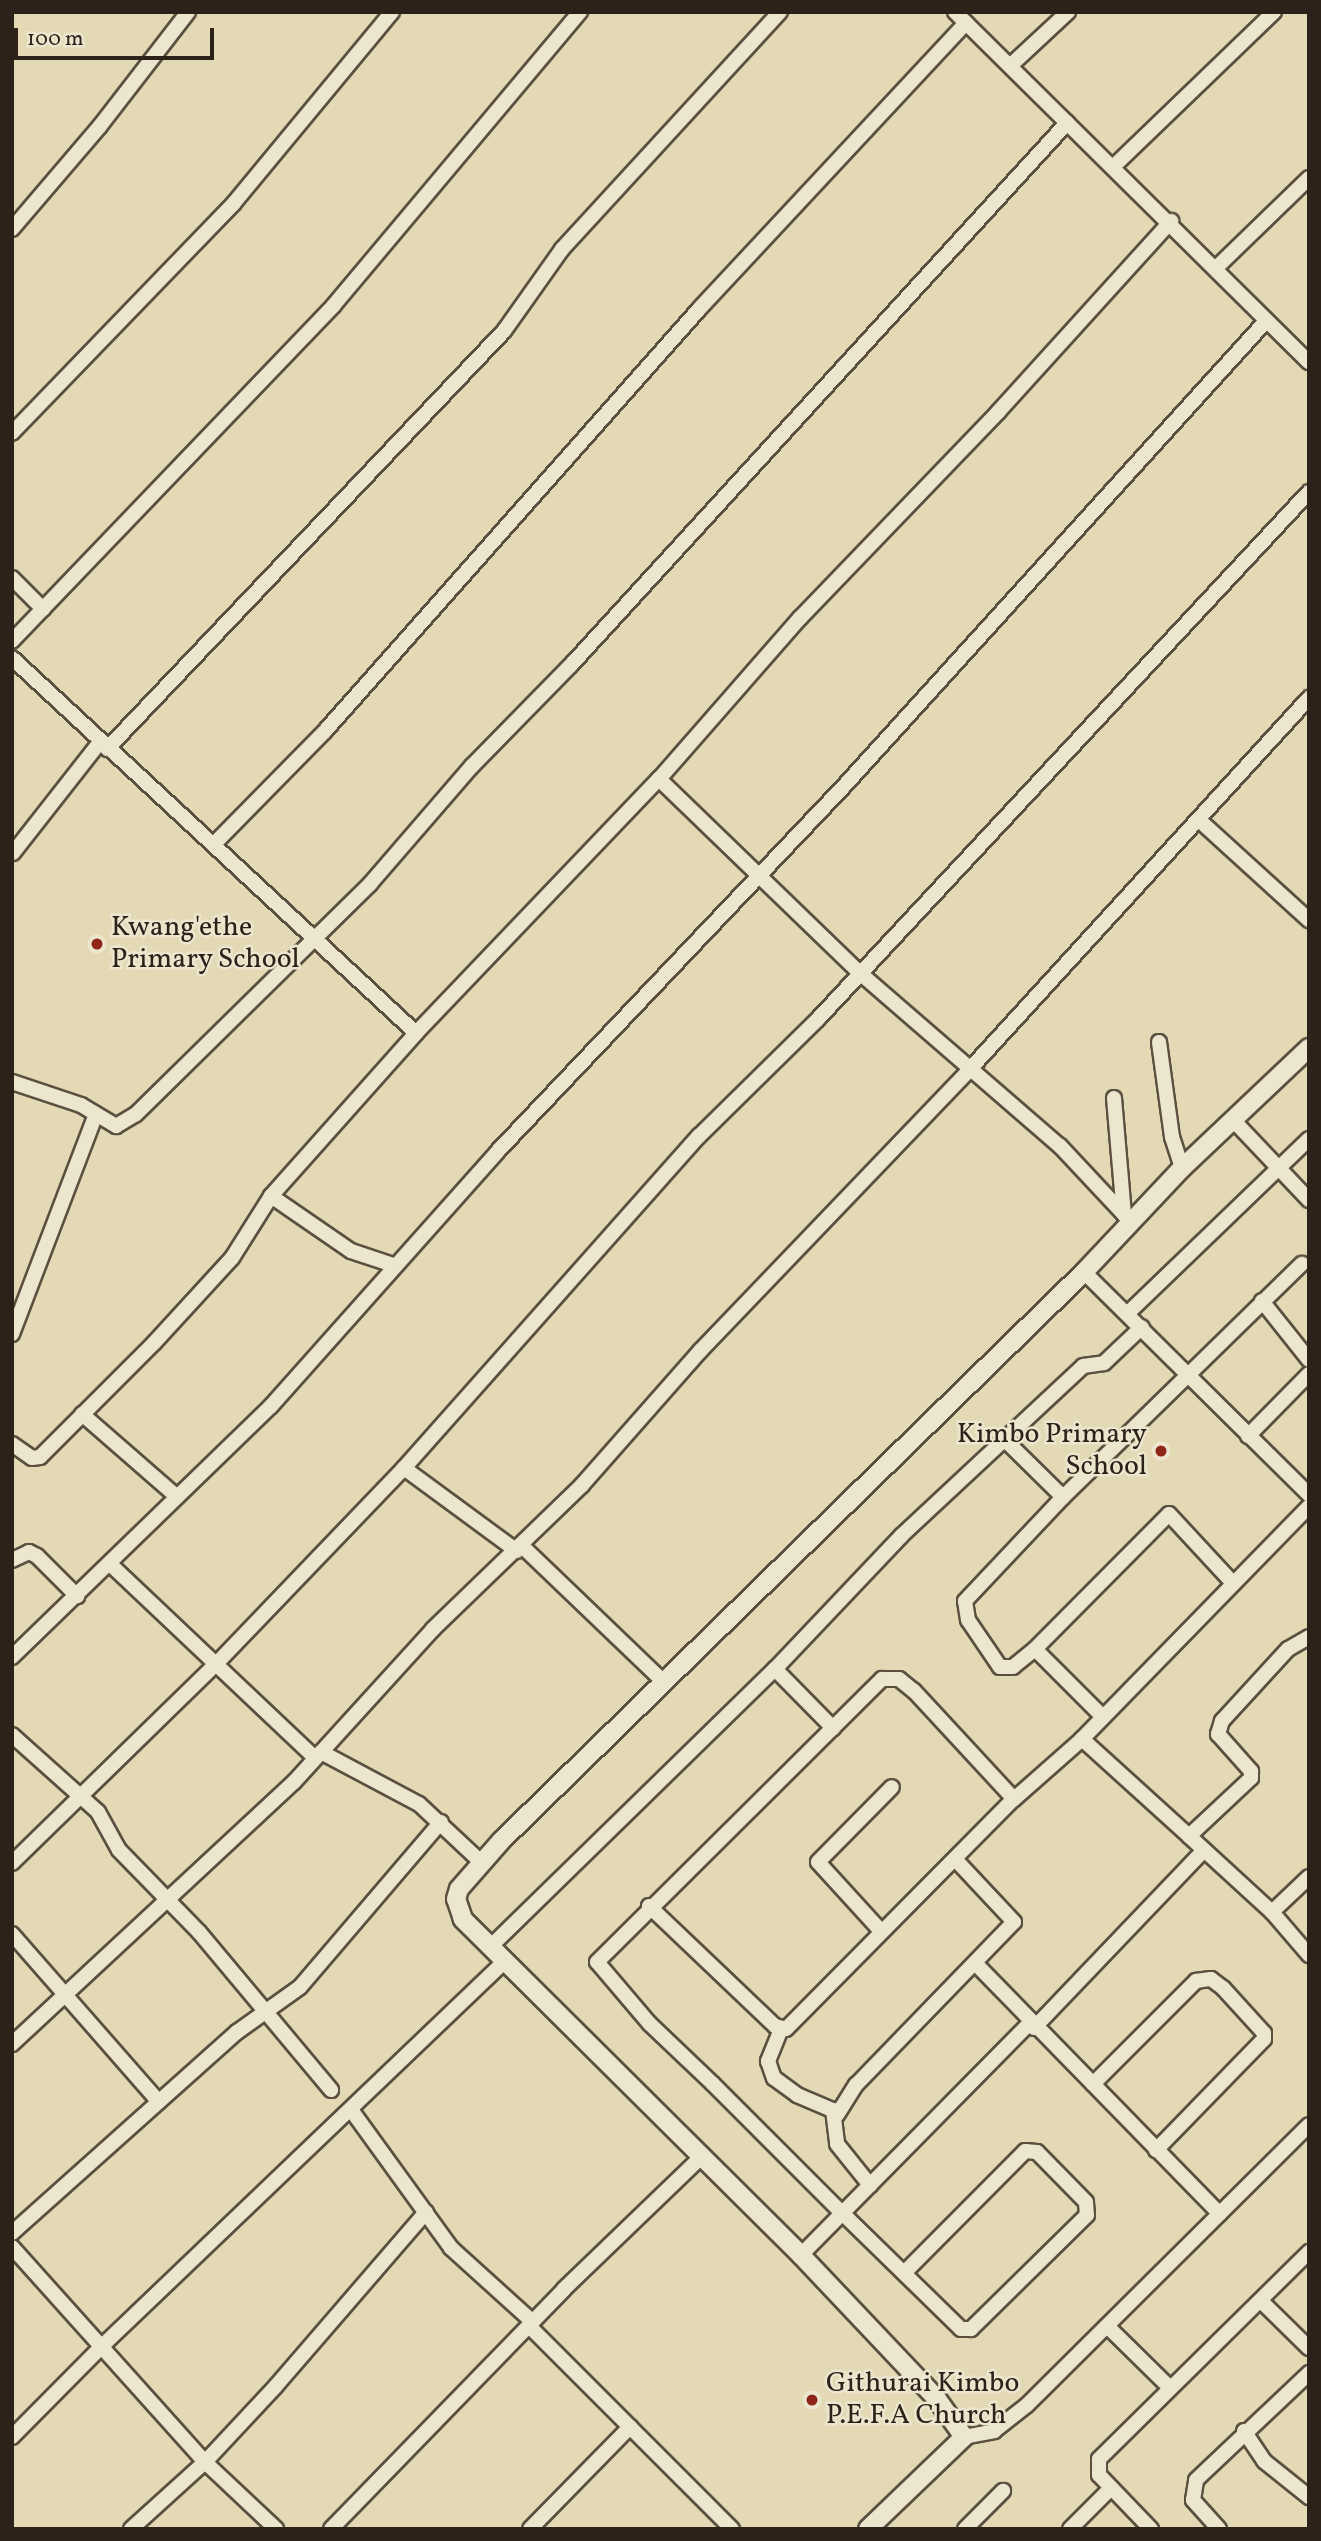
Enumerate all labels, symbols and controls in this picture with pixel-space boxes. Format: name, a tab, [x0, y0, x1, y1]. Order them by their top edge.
scale bar	[18, 14, 217, 58]
text: 100 m	[27, 25, 84, 54]
place label: Kwang'ethe Primary School	[111, 911, 300, 977]
marker: Kwang'ethe Primary School	[89, 936, 105, 952]
place label: Kimbo Primary School	[957, 1418, 1147, 1484]
marker: Kimbo Primary School	[1153, 1443, 1169, 1459]
place label: Githurai Kimbo P.E.F.A Church	[826, 2367, 1019, 2433]
marker: Githurai Kimbo P.E.F.A Church	[804, 2392, 820, 2408]

